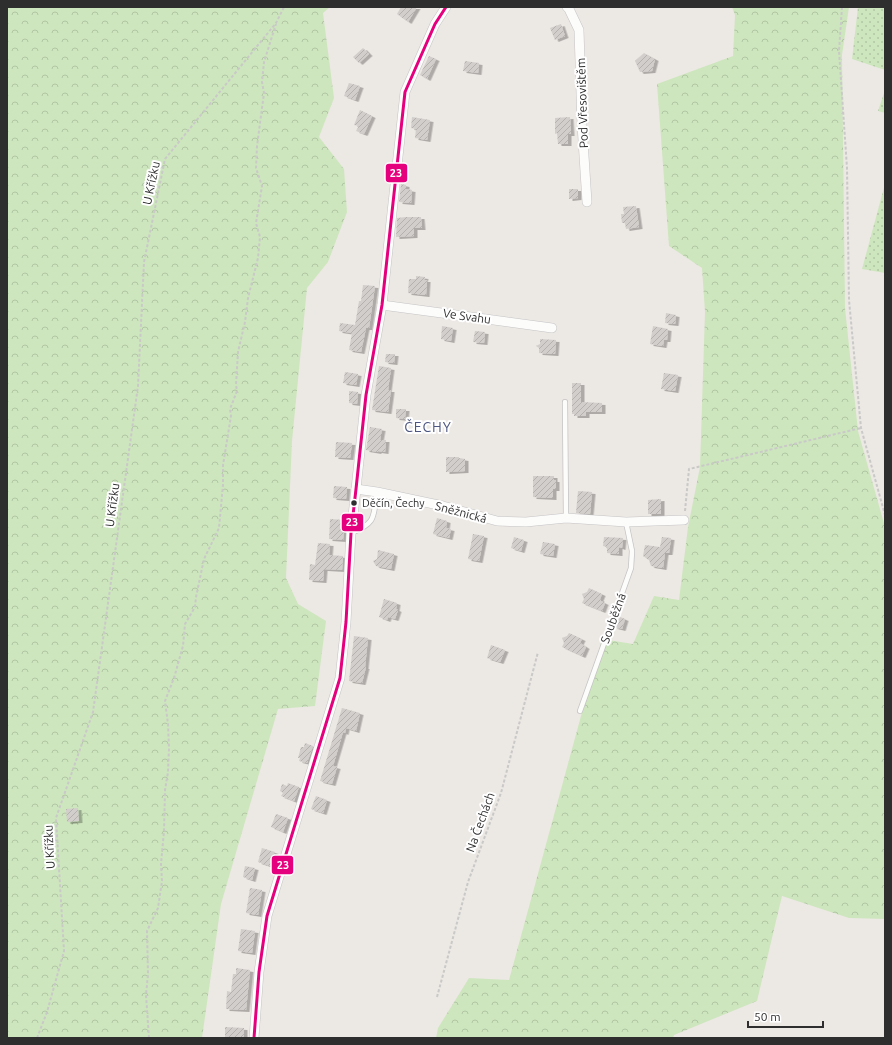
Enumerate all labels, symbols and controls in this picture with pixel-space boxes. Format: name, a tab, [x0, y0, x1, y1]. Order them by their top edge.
street label: Pod Vřesovištěm	[574, 58, 590, 148]
street label: U Křížku	[140, 160, 162, 206]
line badge: 23	[385, 163, 408, 183]
text: 23	[390, 167, 402, 179]
street label: Ve Svahu	[442, 306, 492, 326]
district label: ČECHY	[404, 418, 452, 435]
street label: U Křížku	[102, 482, 122, 528]
place label: Děčín, Čechy	[362, 496, 425, 509]
marker: Děčín, Čechy	[349, 498, 359, 508]
street label: Sněžnická	[434, 499, 488, 525]
line badge: 23	[341, 513, 364, 532]
text: 23	[346, 516, 358, 528]
street label: Souběžná	[598, 591, 628, 645]
street label: Na Čechách	[463, 790, 497, 854]
street label: U Křížku	[41, 825, 57, 869]
line badge: 23	[271, 855, 294, 875]
text: 23	[277, 859, 289, 871]
scale bar	[748, 1003, 823, 1029]
text: 50 m	[754, 1010, 781, 1023]

